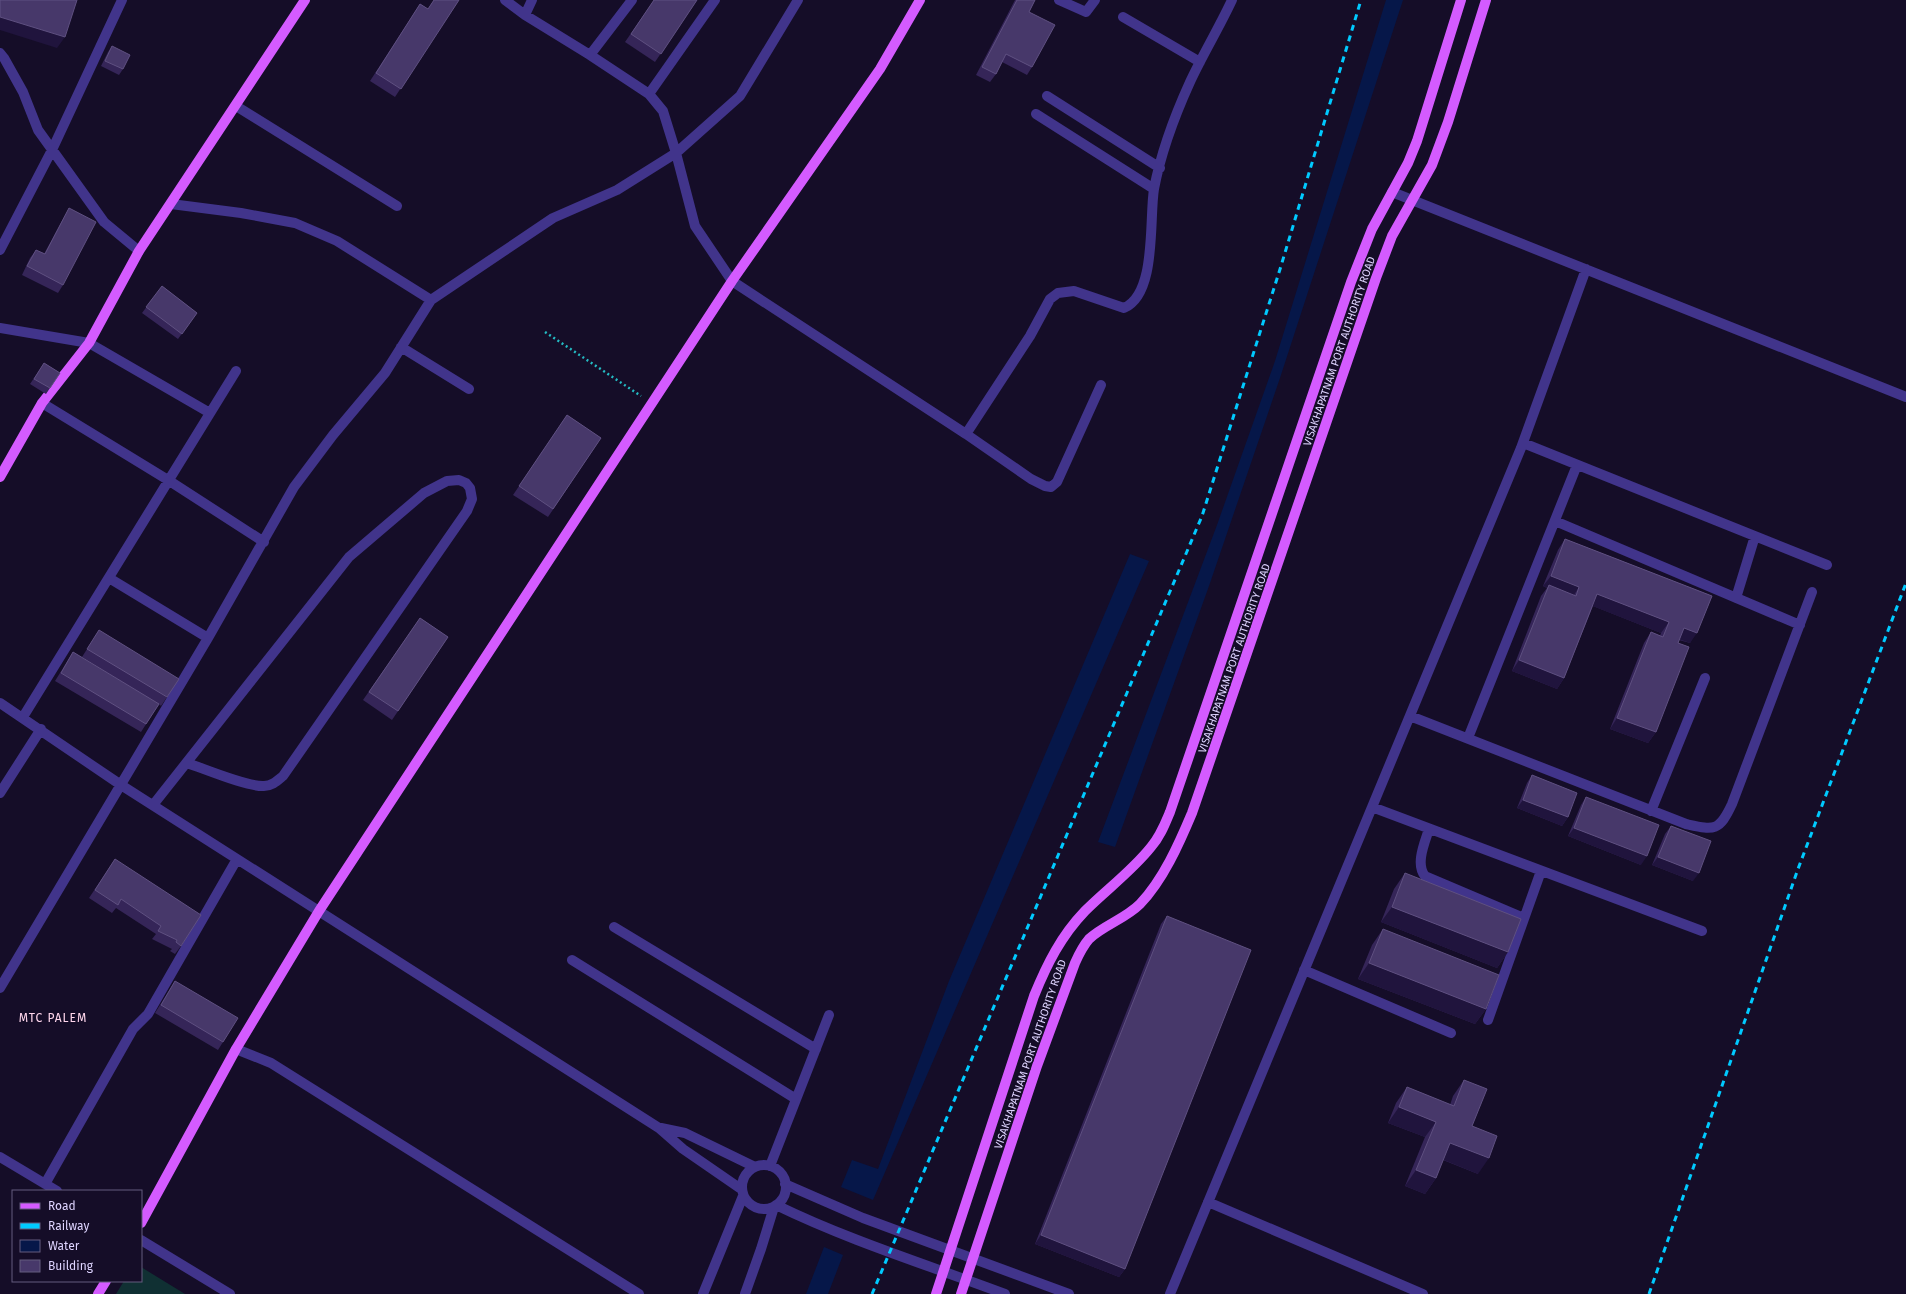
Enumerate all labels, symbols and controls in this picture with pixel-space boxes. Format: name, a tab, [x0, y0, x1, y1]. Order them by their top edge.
street label: VISAKHAPATNAM PORT AUTHORITY ROAD	[1301, 255, 1378, 448]
street label: VISAKHAPATNAM PORT AUTHORITY ROAD	[1196, 562, 1273, 755]
street label: VISAKHAPATNAM PORT AUTHORITY ROAD	[992, 958, 1069, 1151]
district label: MTC PALEM	[19, 1011, 87, 1025]
legend	[12, 1190, 142, 1282]
text: Road	[48, 1199, 76, 1213]
text: Railway	[48, 1219, 89, 1233]
text: Water	[48, 1239, 80, 1253]
text: Building	[48, 1259, 94, 1273]

